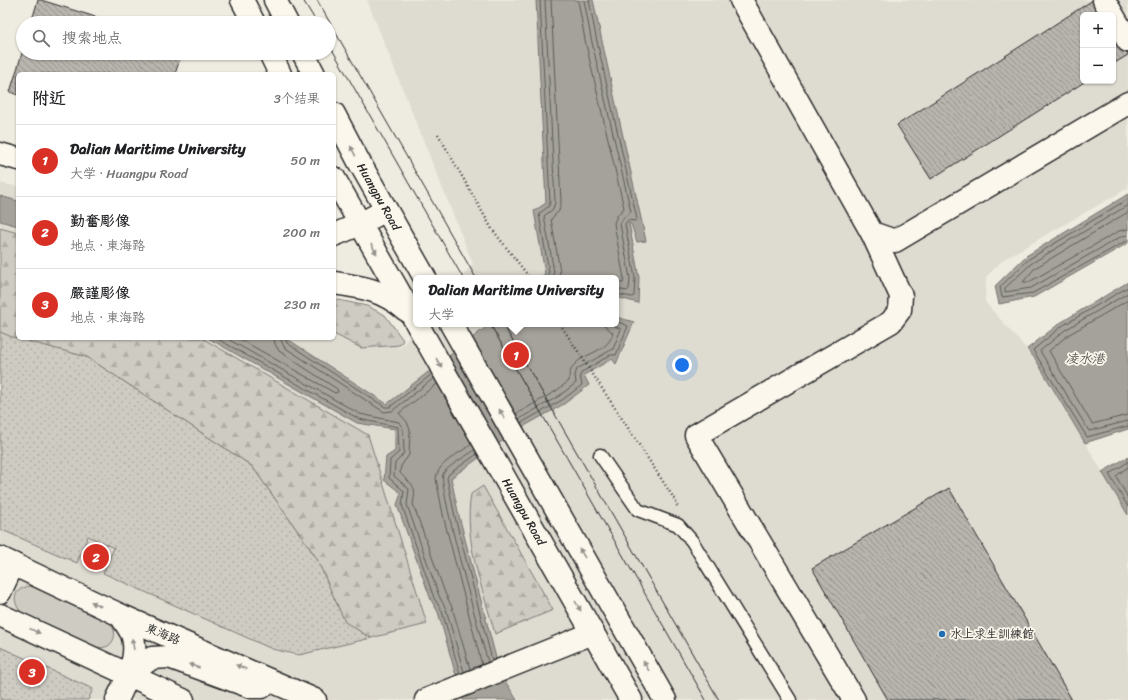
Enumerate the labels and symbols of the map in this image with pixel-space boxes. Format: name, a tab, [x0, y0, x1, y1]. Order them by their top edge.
one-way arrow	[350, 146, 357, 157]
street label: Huangpu Road	[351, 159, 408, 236]
one-way arrow	[371, 243, 377, 255]
pin: 1	[503, 340, 529, 370]
water label: 凌水港	[1065, 347, 1106, 370]
your location	[672, 355, 692, 375]
one-way arrow	[436, 357, 443, 369]
one-way arrow	[499, 408, 506, 420]
street label: Huangpu Road	[496, 474, 553, 551]
pin: 2	[83, 542, 109, 572]
one-way arrow	[578, 547, 585, 559]
one-way arrow	[574, 600, 581, 612]
one-way arrow	[91, 601, 102, 607]
street label: 東海路	[142, 617, 184, 651]
place label: 水上求生訓練館	[950, 623, 1034, 645]
one-way arrow	[30, 628, 41, 634]
marker: 水上求生訓練館	[937, 629, 947, 639]
one-way arrow	[130, 638, 136, 650]
pin: 3	[19, 657, 45, 687]
one-way arrow	[643, 660, 650, 672]
one-way arrow	[188, 663, 200, 669]
one-way arrow	[236, 664, 247, 670]

